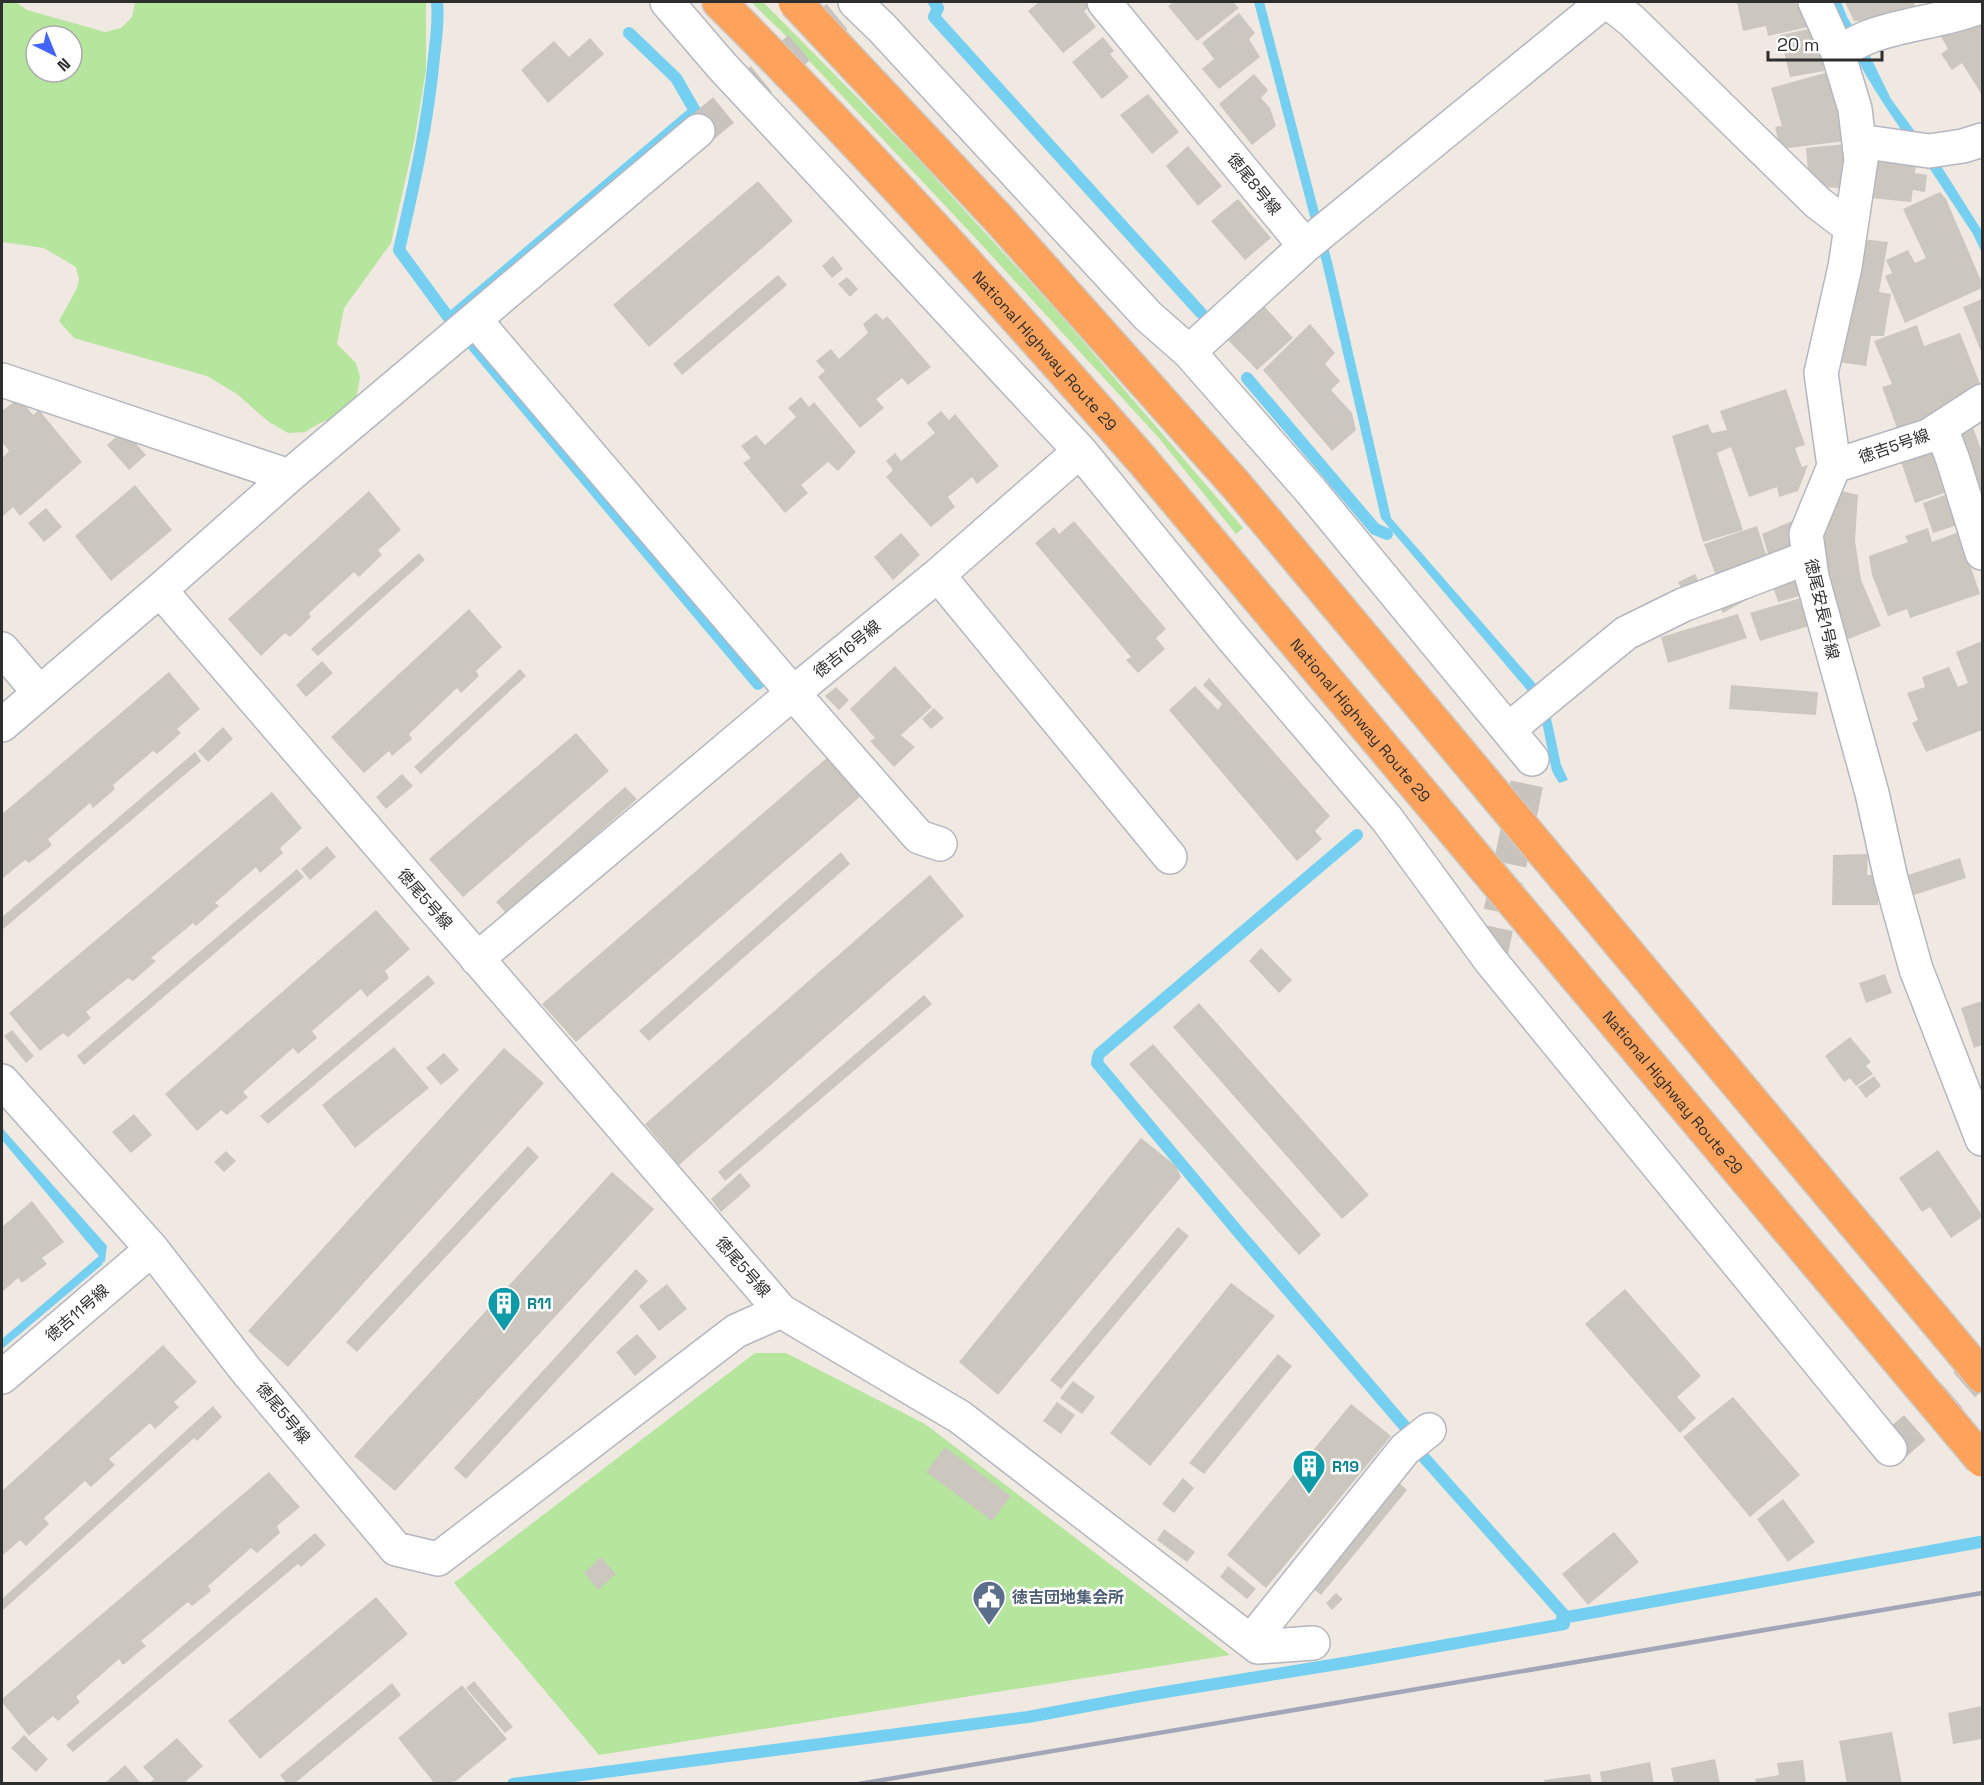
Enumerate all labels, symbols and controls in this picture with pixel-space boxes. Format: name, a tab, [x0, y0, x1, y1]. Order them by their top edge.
north arrow	[24, 24, 84, 84]
scale bar	[1768, 24, 1882, 62]
text: 20 m	[1777, 33, 1820, 56]
text: N	[53, 53, 75, 76]
street label: 徳尾8号線	[1223, 149, 1285, 219]
street label: National Highway Route 29	[968, 266, 1122, 435]
street label: 徳吉5号線	[1856, 424, 1932, 468]
street label: 徳尾安長1号線	[1800, 557, 1844, 661]
street label: 徳吉16号線	[809, 616, 885, 682]
street label: National Highway Route 29	[1286, 634, 1435, 806]
street label: 徳尾5号線	[393, 864, 457, 934]
street label: National Highway Route 29	[1598, 1006, 1748, 1178]
street label: 徳尾5号線	[711, 1232, 775, 1302]
street label: 徳吉11号線	[41, 1280, 113, 1346]
building icon: R11	[486, 1285, 522, 1332]
place label: R11	[527, 1293, 552, 1314]
street label: 徳尾5号線	[251, 1378, 315, 1448]
building icon: R19	[1291, 1448, 1327, 1495]
place label: R19	[1332, 1456, 1359, 1477]
public building icon: 徳吉団地集会所	[971, 1579, 1007, 1626]
place label: 徳吉団地集会所	[1012, 1587, 1124, 1608]

